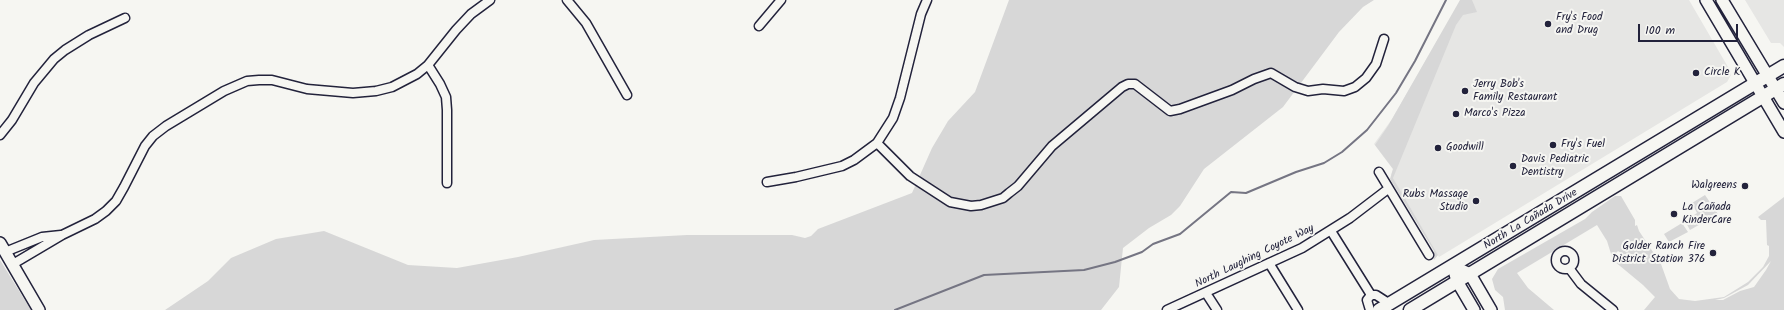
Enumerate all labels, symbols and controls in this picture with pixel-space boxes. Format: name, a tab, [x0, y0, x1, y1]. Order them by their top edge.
place label: Fry's Food and Drug	[1556, 11, 1602, 37]
scale bar	[1640, 16, 1740, 42]
marker: Fry's Food and Drug	[1543, 19, 1553, 29]
text: 100 m	[1645, 21, 1675, 40]
place label: Circle K	[1704, 66, 1740, 80]
marker: Circle K	[1691, 68, 1701, 78]
place label: Jerry Bob's Family Restaurant	[1473, 78, 1557, 104]
marker: Jerry Bob's Family Restaurant	[1460, 86, 1470, 96]
place label: Marco's Pizza	[1464, 107, 1525, 121]
marker: Marco's Pizza	[1451, 109, 1461, 119]
place label: Fry's Fuel	[1561, 138, 1605, 152]
marker: Fry's Fuel	[1548, 140, 1558, 150]
place label: Goodwill	[1446, 141, 1484, 155]
marker: Goodwill	[1433, 143, 1443, 153]
place label: Davis Pediatric Dentistry	[1521, 153, 1589, 179]
marker: Davis Pediatric Dentistry	[1508, 161, 1518, 171]
place label: Walgreens	[1691, 179, 1737, 193]
marker: Walgreens	[1740, 181, 1750, 191]
street label: North La Cañada Drive	[1482, 187, 1580, 253]
place label: Rubs Massage Studio	[1403, 188, 1468, 214]
marker: Rubs Massage Studio	[1471, 196, 1481, 206]
place label: La Cañada KinderCare	[1682, 201, 1731, 227]
marker: La Cañada KinderCare	[1669, 209, 1679, 219]
street label: North Laughing Coyote Way	[1193, 222, 1317, 292]
place label: Golder Ranch Fire District Station 376	[1612, 240, 1705, 266]
marker: Golder Ranch Fire District Station 376	[1708, 248, 1718, 258]

